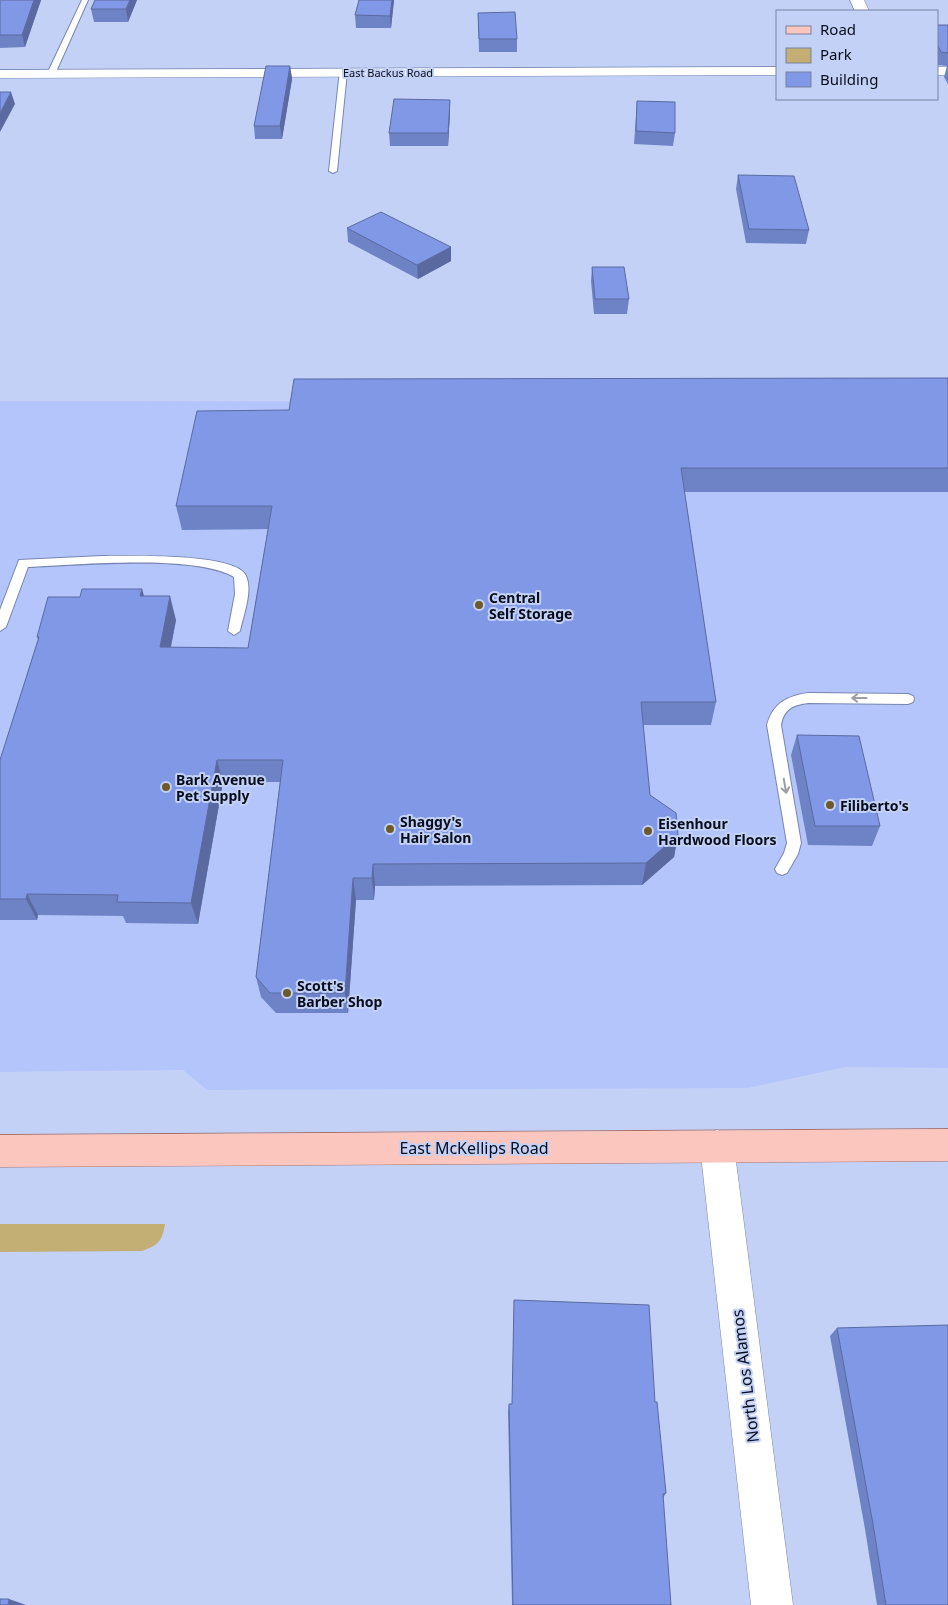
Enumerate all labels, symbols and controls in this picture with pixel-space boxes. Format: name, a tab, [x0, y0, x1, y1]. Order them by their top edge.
legend	[776, 10, 938, 100]
text: Road	[820, 19, 856, 39]
text: Park	[820, 44, 852, 64]
street label: East Backus Road	[343, 65, 433, 80]
text: Building	[820, 69, 878, 89]
place label: Central Self Storage	[489, 588, 572, 623]
marker: Central Self Storage	[473, 599, 485, 611]
one-way arrow	[851, 693, 868, 703]
place label: Bark Avenue Pet Supply	[176, 770, 265, 805]
one-way arrow	[781, 778, 791, 794]
marker: Bark Avenue Pet Supply	[160, 781, 172, 793]
place label: Filiberto's	[840, 796, 909, 815]
marker: Filiberto's	[824, 799, 836, 811]
place label: Shaggy's Hair Salon	[400, 812, 471, 847]
place label: Eisenhour Hardwood Floors	[658, 814, 777, 849]
marker: Shaggy's Hair Salon	[384, 823, 396, 835]
marker: Eisenhour Hardwood Floors	[642, 825, 654, 837]
place label: Scott's Barber Shop	[297, 976, 383, 1011]
marker: Scott's Barber Shop	[281, 987, 293, 999]
street label: East McKellips Road	[399, 1137, 549, 1159]
street label: North Los Alamos	[726, 1308, 764, 1444]

